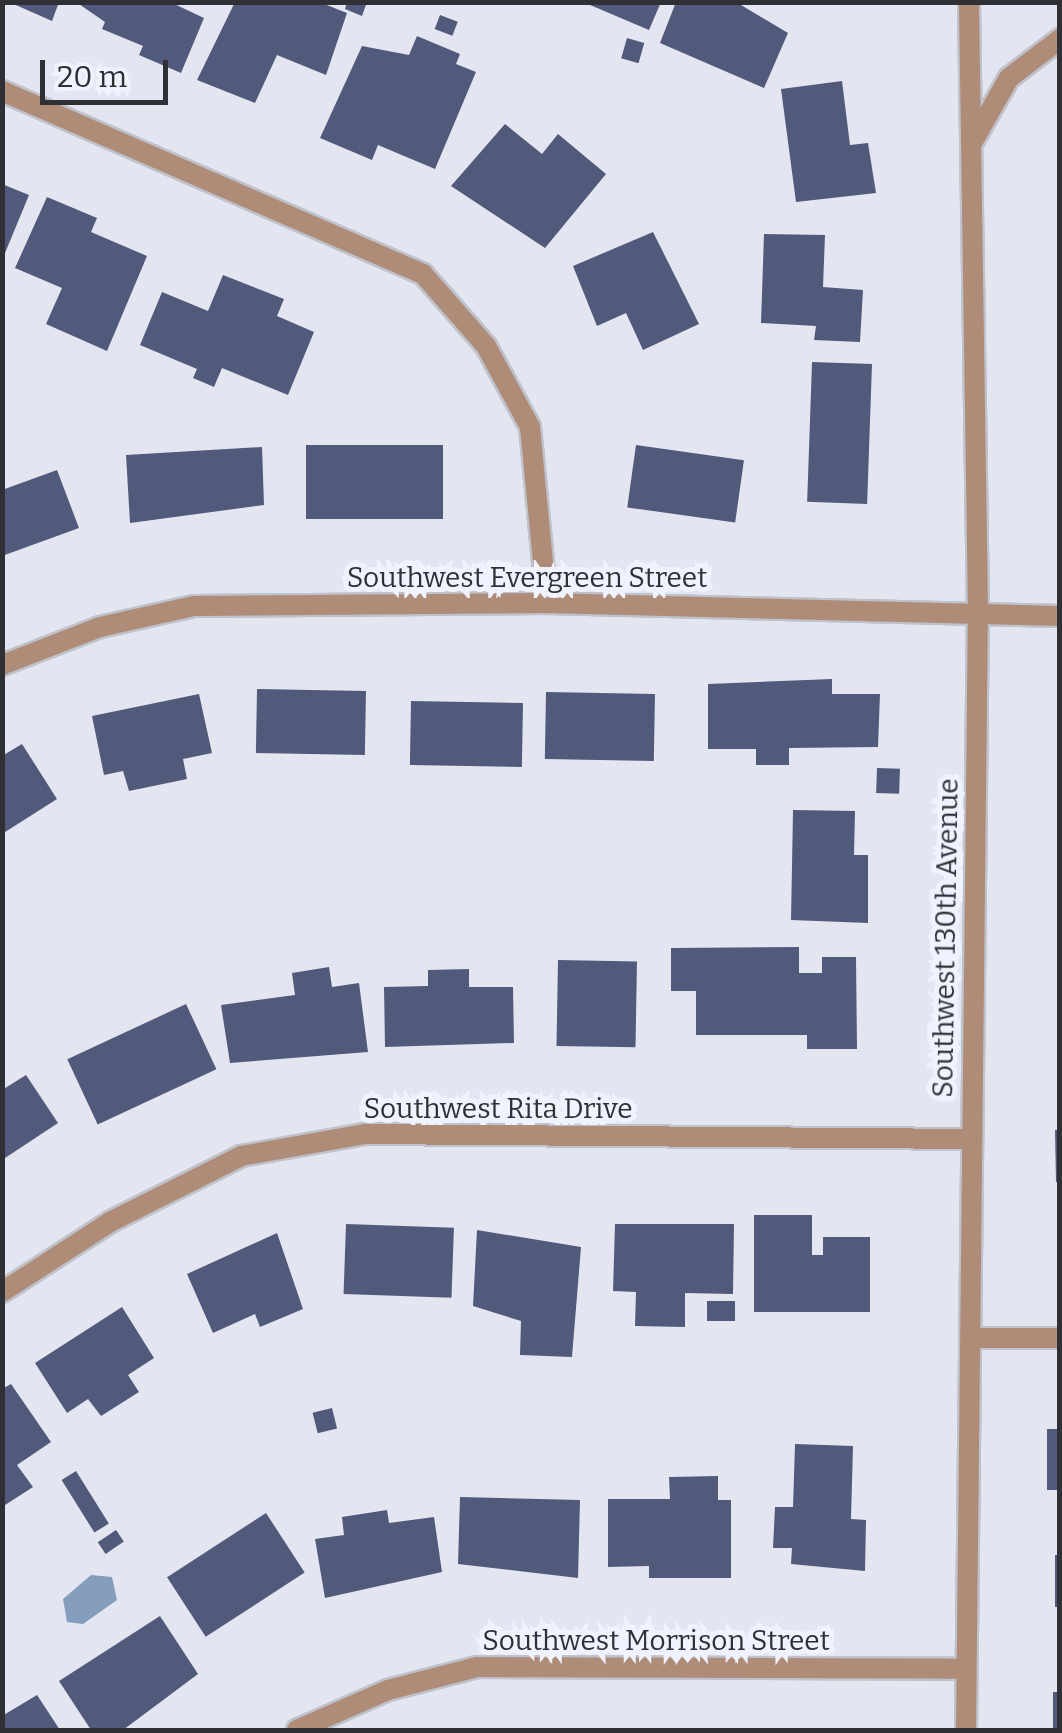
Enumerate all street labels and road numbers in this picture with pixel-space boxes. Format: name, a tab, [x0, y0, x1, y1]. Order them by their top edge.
street label: Southwest Evergreen Street	[347, 561, 707, 595]
street label: Southwest 130th Avenue	[926, 778, 966, 1098]
street label: Southwest Rita Drive	[364, 1092, 632, 1126]
street label: Southwest Morrison Street	[482, 1624, 830, 1658]

